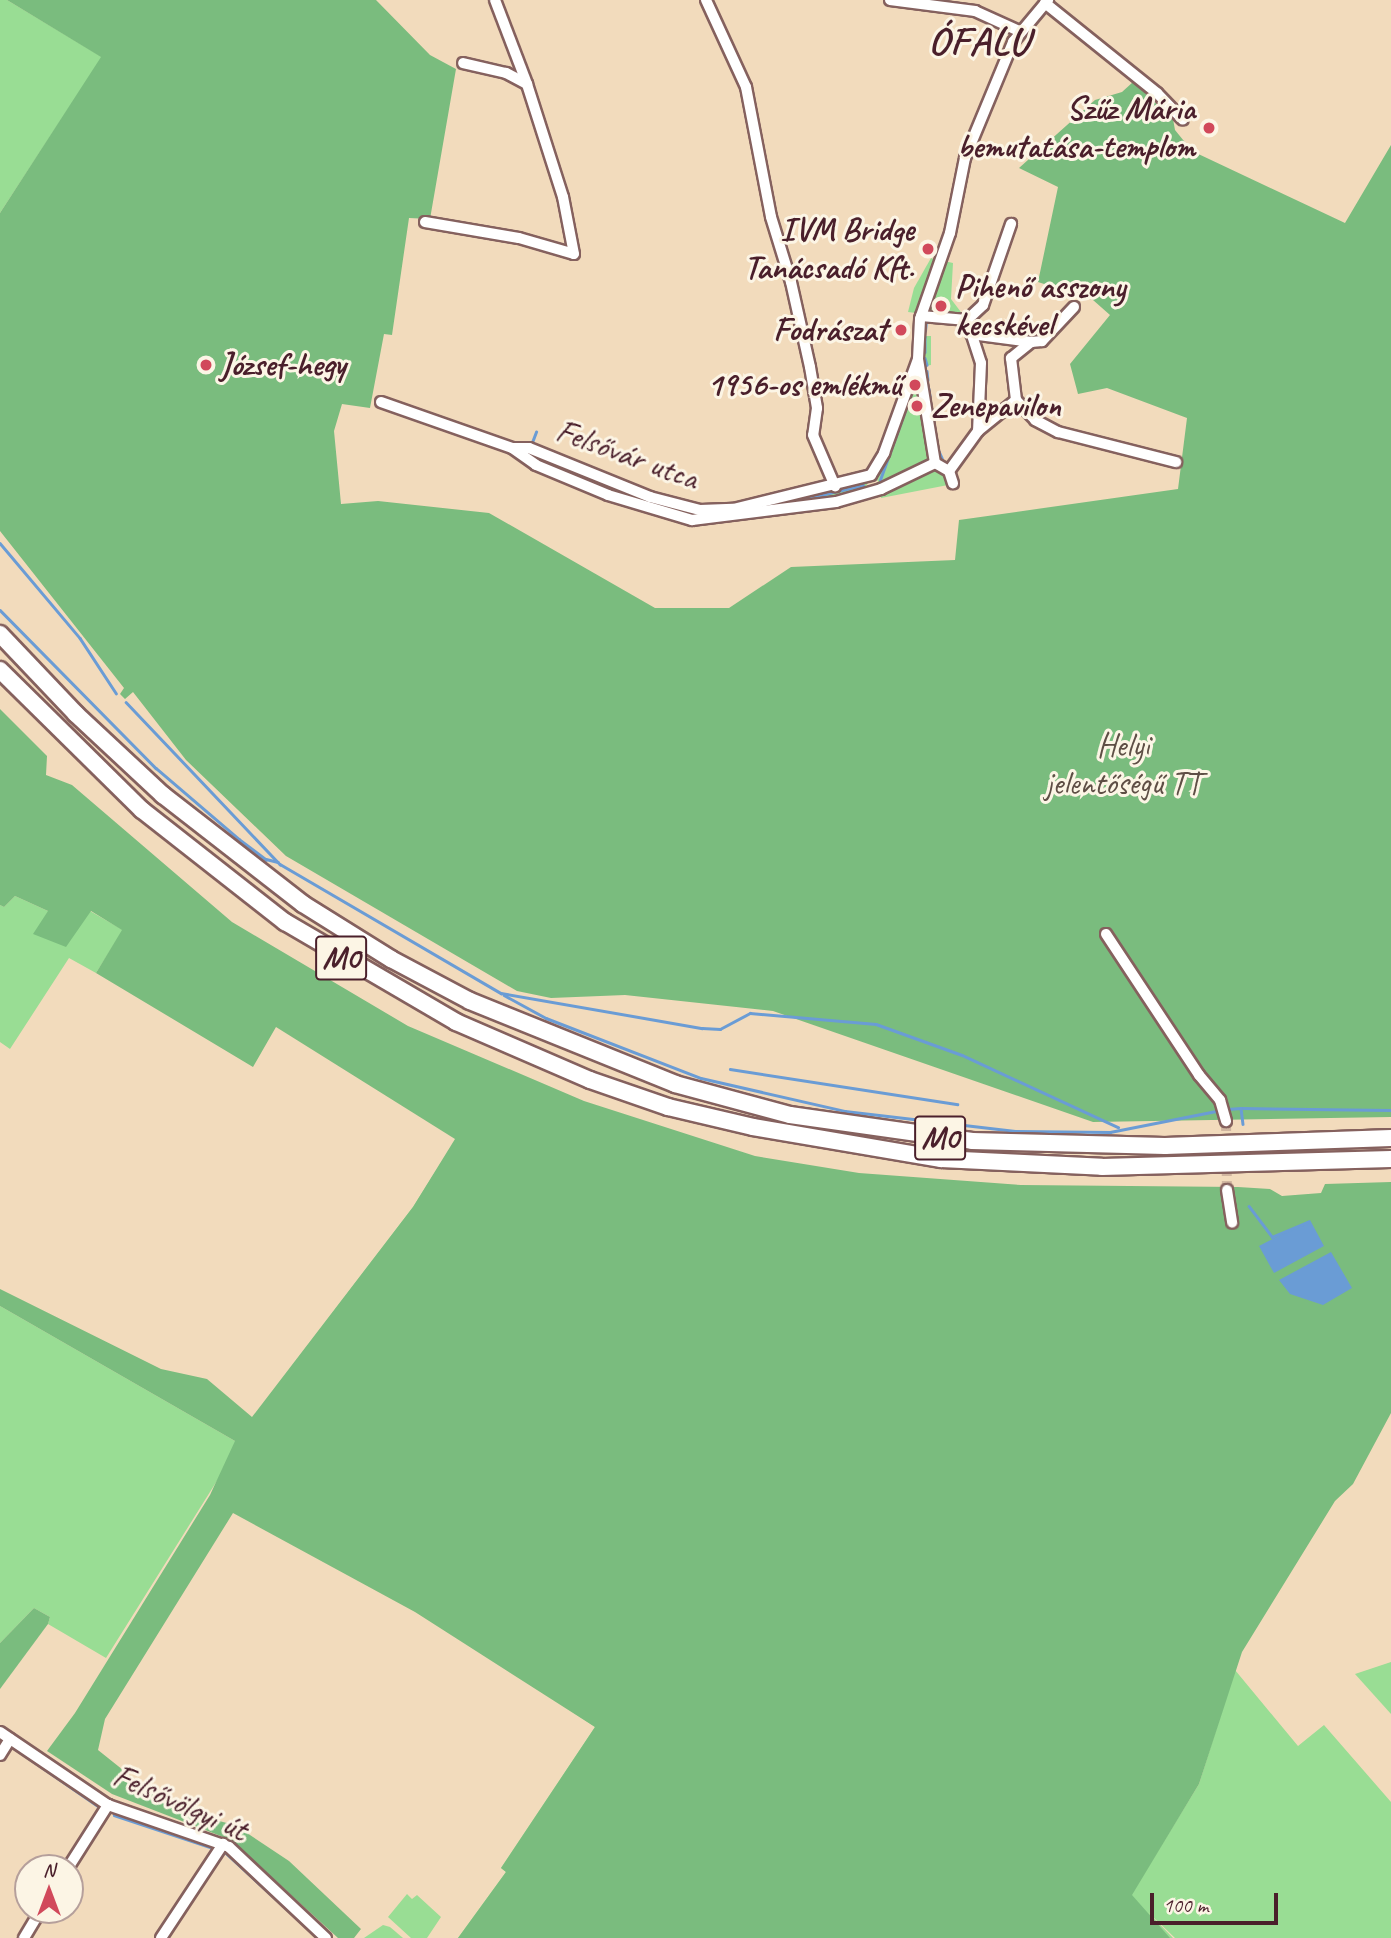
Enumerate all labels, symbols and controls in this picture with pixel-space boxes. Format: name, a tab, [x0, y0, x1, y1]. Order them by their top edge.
district label: ÓFALU	[929, 17, 1029, 65]
place label: Szűz Mária bemutatása-templom	[957, 89, 1195, 167]
marker: Szűz Mária bemutatása-templom	[1201, 120, 1217, 136]
place label: IVM Bridge Tanácsadó Kft.	[744, 210, 914, 288]
marker: IVM Bridge Tanácsadó Kft.	[920, 241, 936, 257]
place label: Pihenő asszony kecskével	[955, 267, 1125, 345]
marker: Pihenő asszony kecskével	[933, 298, 949, 314]
place label: Fodrászat	[773, 310, 887, 350]
marker: Fodrászat	[893, 322, 909, 338]
place label: József-hegy	[220, 345, 346, 385]
marker: József-hegy	[198, 357, 214, 373]
place label: 1956-os emlékmű	[708, 365, 901, 405]
marker: 1956-os emlékmű	[907, 377, 923, 393]
place label: Zenepavilon	[931, 386, 1061, 426]
marker: Zenepavilon	[909, 398, 925, 414]
street label: Felsővár utca	[551, 411, 703, 499]
park label: Helyi jelentőségű TT	[1046, 726, 1200, 804]
road number: M0	[315, 930, 367, 987]
road number: M0	[914, 1110, 966, 1167]
street label: Felsővölgyi út	[107, 1756, 253, 1850]
north arrow	[14, 1854, 84, 1924]
text: N	[43, 1858, 55, 1882]
scale bar	[1153, 1878, 1281, 1922]
text: 100 m	[1163, 1892, 1208, 1918]

